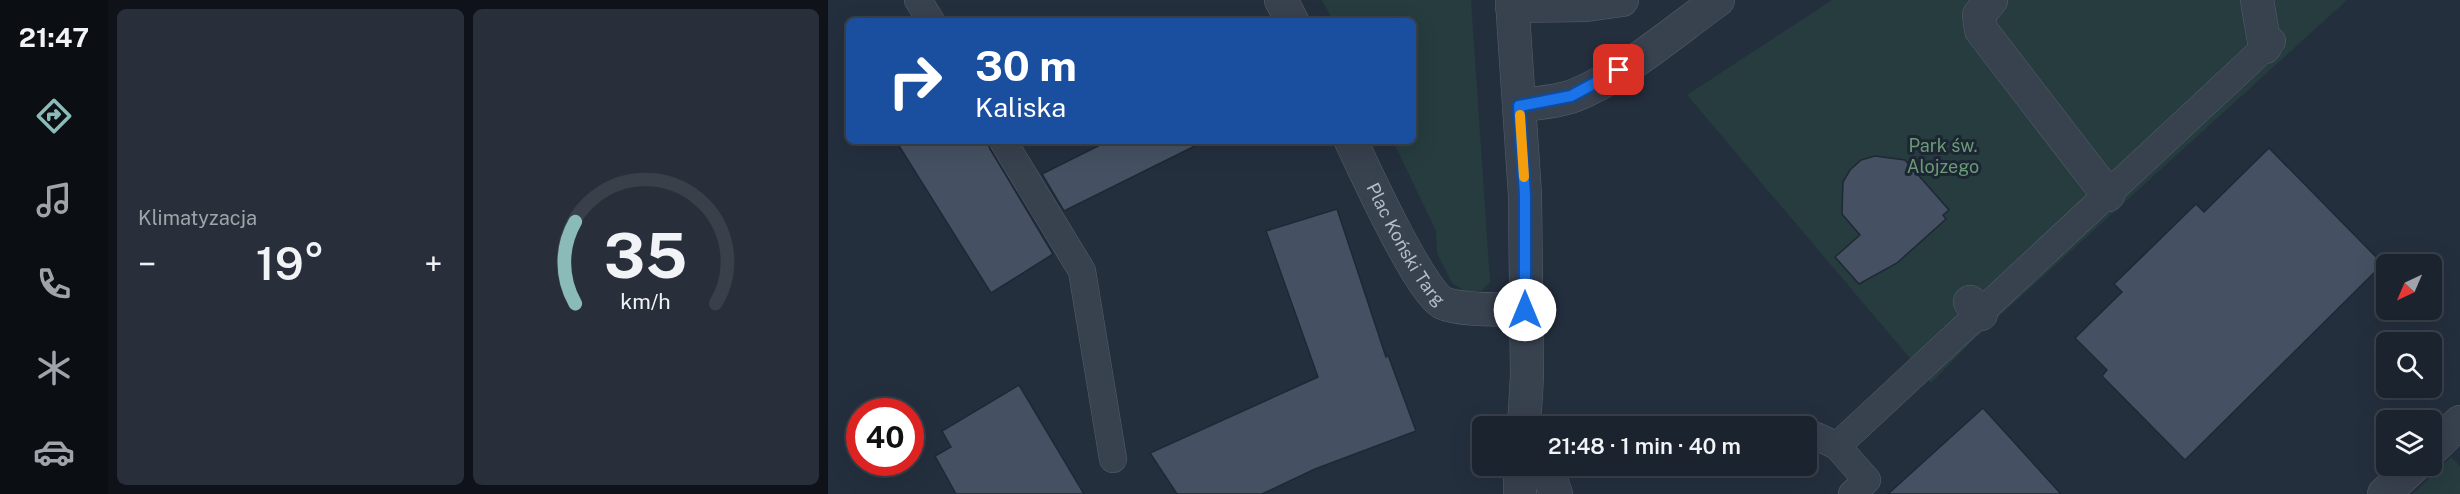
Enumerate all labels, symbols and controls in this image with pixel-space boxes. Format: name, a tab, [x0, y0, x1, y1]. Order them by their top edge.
text: 21:47	[19, 21, 89, 53]
text: 30 m	[975, 41, 1077, 90]
icon: right	[876, 42, 954, 120]
pin	[1593, 44, 1644, 95]
icon: arrive	[1602, 53, 1635, 86]
text: Kaliska	[975, 91, 1066, 123]
icon: directions	[33, 95, 75, 137]
park label: Park św. Alojzego	[1907, 135, 1979, 177]
icon: music	[33, 179, 75, 221]
street label: Plac Koński Targ	[1362, 179, 1449, 310]
text: Klimatyzacja	[138, 206, 257, 230]
text: 35	[604, 219, 688, 292]
text: 19°	[256, 237, 325, 290]
text: −	[138, 245, 156, 283]
text: +	[424, 245, 443, 283]
north arrow	[2376, 254, 2442, 320]
map controls	[2376, 254, 2442, 476]
icon: phone	[33, 263, 75, 305]
position arrow	[1493, 278, 1557, 342]
text: km/h	[621, 289, 671, 314]
button: search	[2376, 332, 2442, 398]
icon: climate	[33, 347, 75, 389]
speed limit sign: 40	[846, 398, 924, 476]
button: layers	[2376, 410, 2442, 476]
icon: car	[33, 431, 75, 473]
text: 21:48 · 1 min · 40 m	[1548, 433, 1741, 459]

